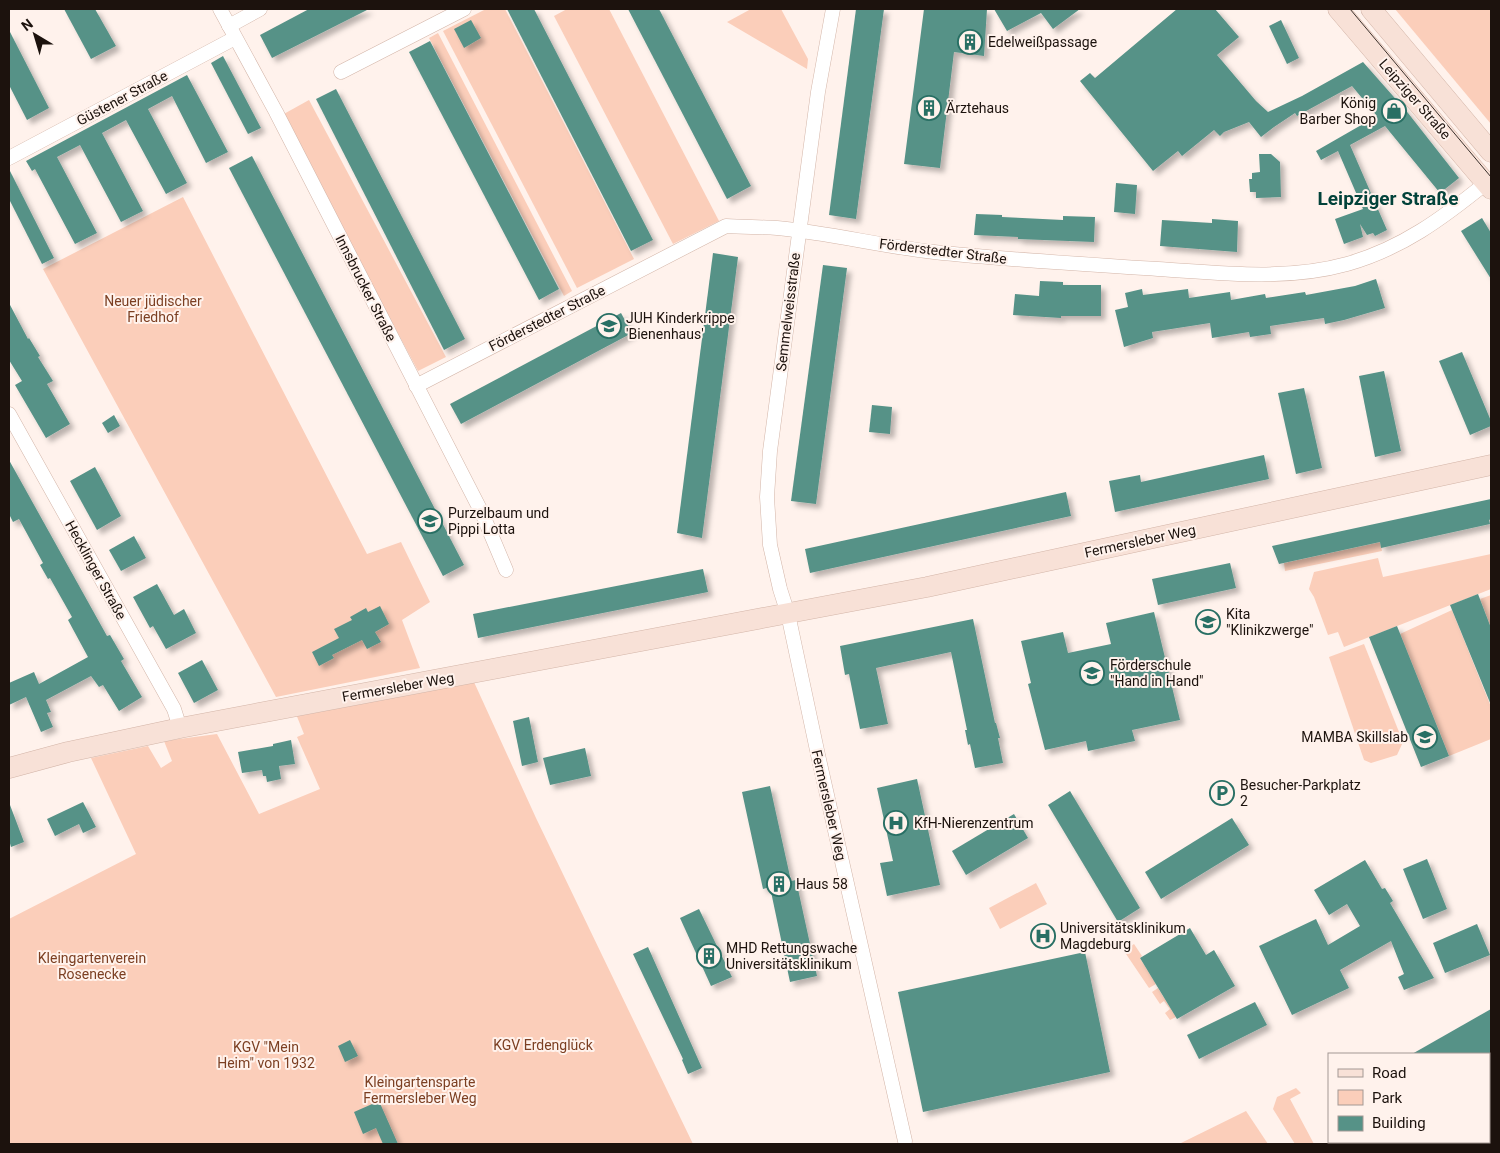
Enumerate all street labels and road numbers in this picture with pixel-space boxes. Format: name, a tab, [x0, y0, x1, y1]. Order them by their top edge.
street label: Leipziger Straße	[1376, 56, 1454, 142]
street label: Güstener Straße	[74, 67, 170, 129]
street label: Innsbrucker Straße	[332, 232, 400, 344]
street label: Förderstedter Straße	[878, 235, 1008, 267]
street label: Semmelweisstraße	[773, 252, 803, 372]
street label: Förderstedter Straße	[486, 282, 608, 354]
street label: Hecklinger Straße	[62, 518, 130, 622]
street label: Fermersleber Weg	[1083, 521, 1197, 561]
street label: Fermersleber Weg	[341, 669, 455, 705]
street label: Fermersleber Weg	[808, 748, 850, 862]

